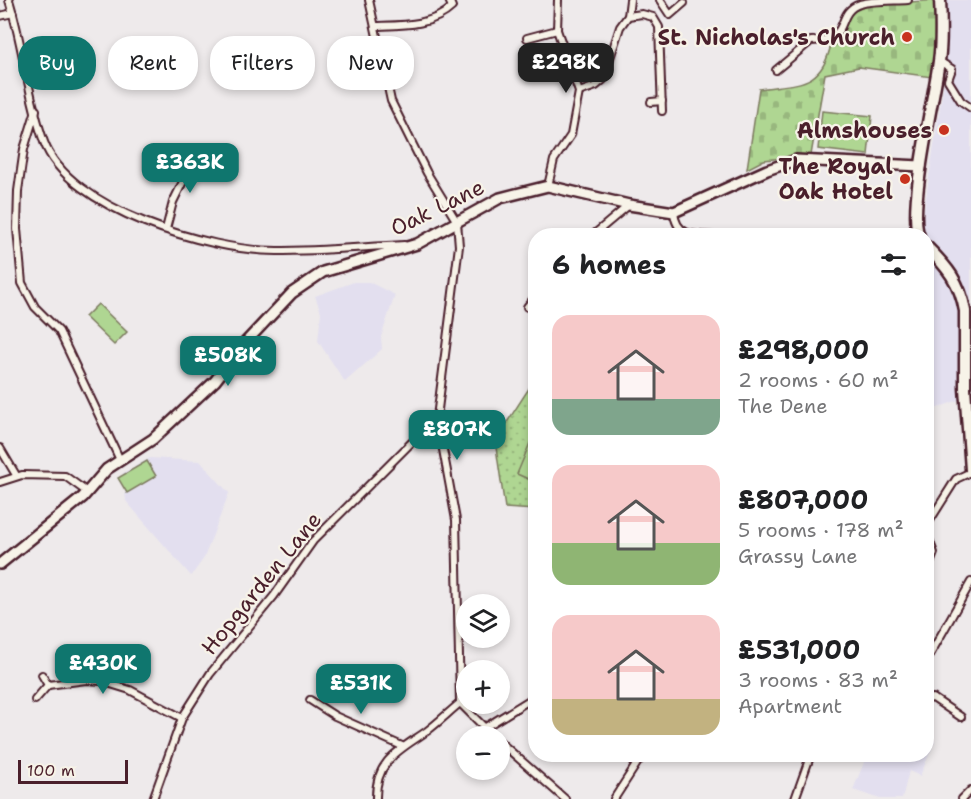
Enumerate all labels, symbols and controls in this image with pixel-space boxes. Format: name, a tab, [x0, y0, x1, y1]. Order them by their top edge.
place label: St. Nicholas's Church	[658, 23, 895, 52]
marker: St. Nicholas's Church	[900, 30, 914, 44]
chip: Buy	[18, 36, 96, 90]
chip: Rent	[108, 36, 198, 90]
chip: Filters	[210, 36, 315, 90]
chip: New	[327, 36, 414, 90]
pin: £298K	[524, 43, 608, 94]
text: £298K	[532, 49, 600, 75]
place label: Almshouses	[797, 116, 932, 145]
marker: Almshouses	[937, 123, 951, 137]
pin: £363K	[148, 143, 232, 194]
text: £363K	[156, 149, 224, 175]
place label: The Royal Oak Hotel	[778, 152, 893, 206]
street label: Oak Lane	[386, 172, 489, 243]
marker: The Royal Oak Hotel	[898, 172, 912, 186]
text: 6 homes	[552, 247, 666, 282]
icon: filters	[877, 248, 910, 281]
text: £298,000	[738, 332, 869, 367]
pin: £508K	[186, 336, 270, 387]
icon: home	[600, 339, 672, 411]
text: £508K	[194, 342, 262, 368]
text: 2 rooms · 60 m²	[738, 367, 898, 393]
text: The Dene	[738, 393, 827, 419]
pin: £807K	[415, 410, 499, 461]
text: £807K	[423, 416, 491, 442]
text: £807,000	[738, 482, 868, 517]
icon: home	[600, 489, 672, 561]
street label: Hopgarden Lane	[195, 506, 328, 661]
text: 5 rooms · 178 m²	[738, 517, 904, 543]
text: Grassy Lane	[738, 543, 858, 569]
map controls	[456, 594, 510, 780]
button: layers	[456, 594, 510, 648]
text: £531,000	[738, 632, 860, 667]
icon: home	[600, 639, 672, 711]
pin: £430K	[61, 644, 145, 695]
text: £430K	[69, 650, 137, 676]
button: +	[456, 660, 510, 714]
pin: £531K	[319, 664, 403, 715]
text: 3 rooms · 83 m²	[738, 667, 898, 693]
text: £531K	[330, 670, 392, 696]
text: Apartment	[738, 693, 842, 719]
button: −	[456, 726, 510, 780]
scale bar	[18, 757, 128, 784]
text: 100 m	[27, 760, 75, 781]

